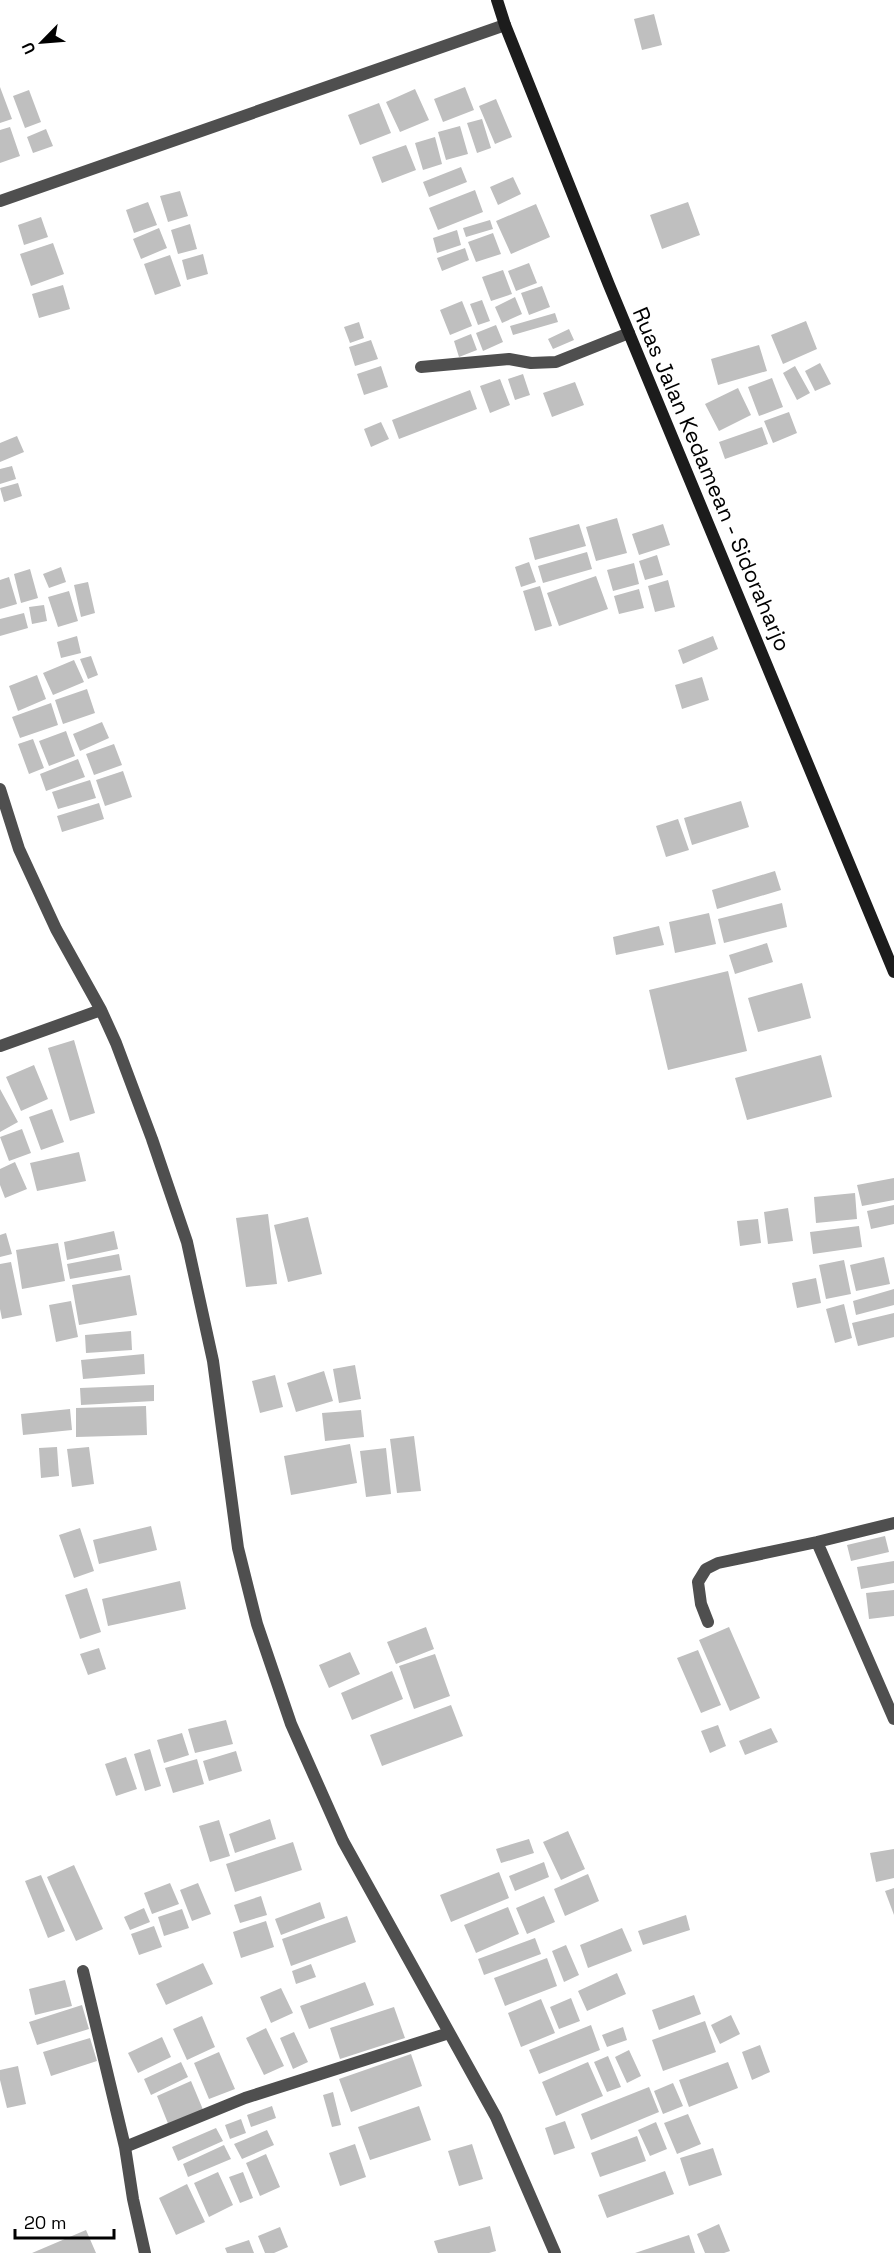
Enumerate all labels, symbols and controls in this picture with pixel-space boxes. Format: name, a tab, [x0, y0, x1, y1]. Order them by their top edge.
north arrow	[12, 12, 72, 72]
text: U	[17, 39, 41, 57]
street label: Ruas Jalan Kedamean - Sidoraharjo	[627, 303, 797, 655]
scale bar	[15, 2202, 114, 2240]
text: 20 m	[24, 2211, 67, 2234]

